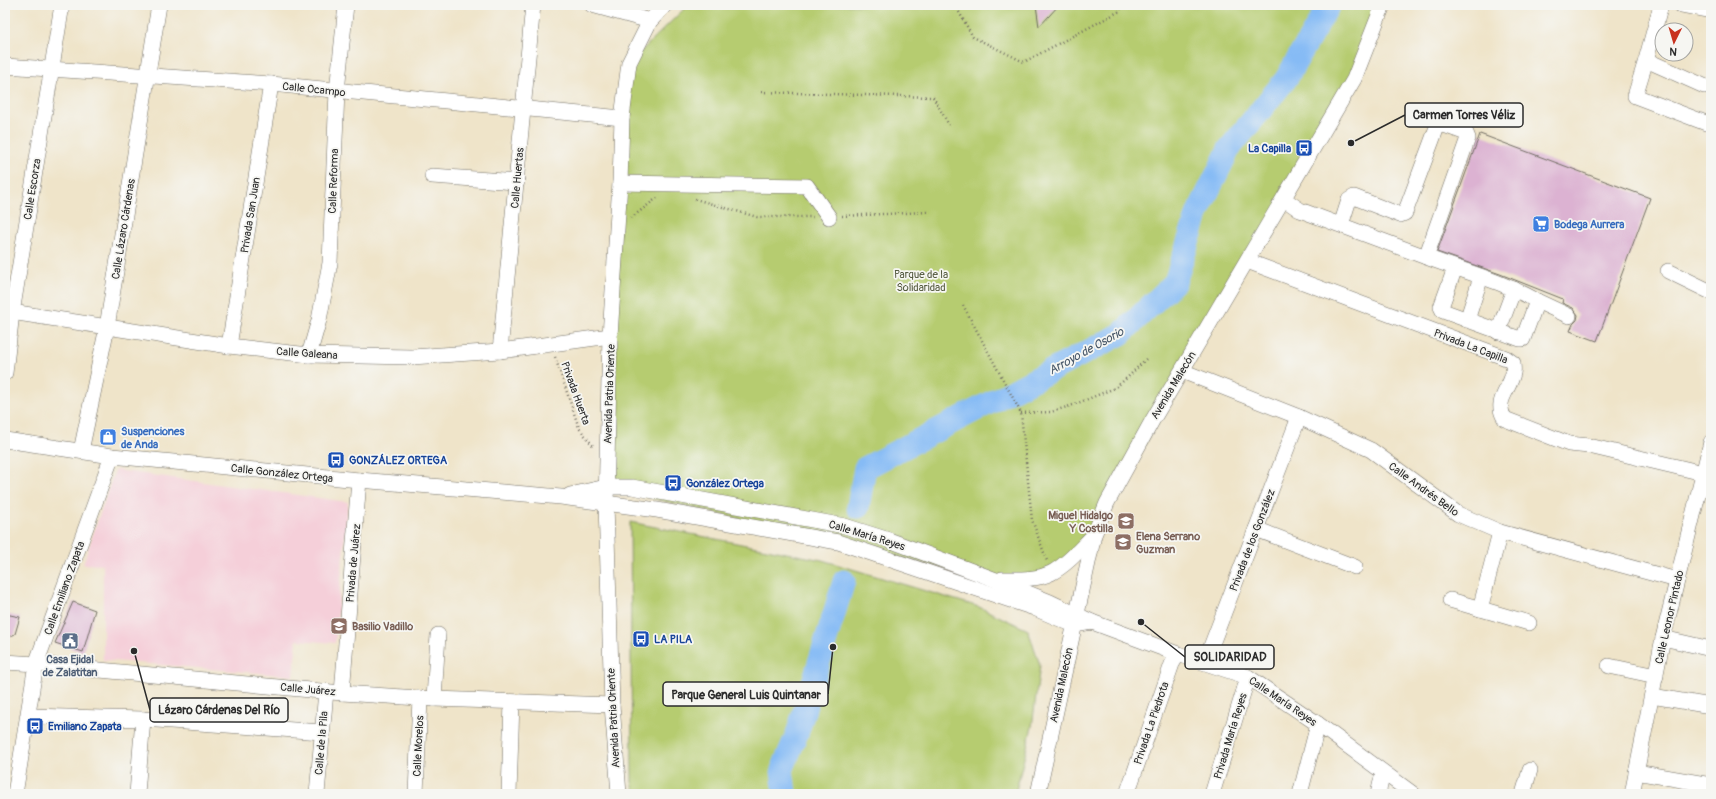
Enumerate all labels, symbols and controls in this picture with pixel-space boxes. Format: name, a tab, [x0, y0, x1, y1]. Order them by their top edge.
north arrow	[1654, 22, 1694, 62]
text: N	[1668, 45, 1677, 58]
street label: Calle Ocampo	[282, 80, 346, 99]
callout: Carmen Torres Véliz	[1405, 103, 1523, 127]
text: Carmen Torres Véliz	[1413, 108, 1516, 123]
bus stop icon: La Capilla	[1294, 138, 1314, 158]
place label: La Capilla	[1248, 142, 1291, 155]
street label: Calle Huertas	[508, 147, 527, 209]
street label: Calle Reforma	[326, 148, 341, 214]
street label: Calle Escorza	[21, 158, 44, 221]
street label: Privada San Juan	[238, 176, 263, 254]
street label: Calle Lázaro Cárdenas	[109, 178, 138, 280]
supermarket icon: Bodega Aurrera	[1531, 214, 1551, 234]
place label: Bodega Aurrera	[1554, 218, 1624, 231]
park label: Parque de la Solidaridad	[894, 268, 948, 294]
water label: Arroyo de Osorio	[1046, 324, 1128, 378]
street label: Privada La Capilla	[1432, 326, 1510, 367]
street label: Avenida Patria Oriente	[601, 343, 618, 444]
street label: Calle Galeana	[276, 345, 338, 362]
street label: Avenida Malecón	[1148, 349, 1199, 421]
street label: Privada Huerta	[558, 360, 593, 427]
place label: Suspenciones de Anda	[121, 425, 184, 451]
shop icon: Suspenciones de Anda	[98, 427, 118, 447]
bus stop icon: GONZÁLEZ ORTEGA	[326, 450, 346, 470]
place label: GONZÁLEZ ORTEGA	[349, 453, 448, 467]
street label: Calle Andrés Bello	[1386, 460, 1461, 519]
street label: Calle González Ortega	[230, 462, 334, 485]
bus stop icon: González Ortega	[663, 473, 683, 493]
place label: González Ortega	[686, 477, 764, 490]
street label: Privada de los González	[1227, 487, 1278, 593]
place label: Miguel Hidalgo Y Costilla	[1048, 509, 1113, 535]
school or university icon: Miguel Hidalgo Y Costilla	[1116, 511, 1136, 531]
street label: Calle María Reyes	[827, 518, 907, 553]
street label: Privada de Juárez	[344, 523, 363, 603]
place label: Elena Serrano Guzman	[1136, 530, 1200, 556]
school or university icon: Elena Serrano Guzman	[1113, 532, 1133, 552]
street label: Calle Emiliano Zapata	[41, 540, 87, 637]
street label: Calle Leonor Pintado	[1652, 569, 1687, 665]
school or university icon: Basilio Vadillo	[329, 616, 349, 636]
place label: Basilio Vadillo	[352, 620, 413, 633]
bus stop icon: LA PILA	[631, 629, 651, 649]
public building icon: Casa Ejidal de Zalatitan	[60, 631, 80, 651]
place label: LA PILA	[654, 633, 693, 646]
callout: SOLIDARIDAD	[1185, 645, 1274, 669]
street label: Avenida Malecón	[1047, 646, 1076, 724]
text: SOLIDARIDAD	[1193, 650, 1267, 665]
place label: Casa Ejidal de Zalatitan	[42, 653, 98, 679]
street label: Avenida Patria Oriente	[604, 667, 623, 768]
street label: Calle María Reyes	[1246, 674, 1319, 729]
street label: Privada La Piedrota	[1131, 680, 1172, 766]
street label: Calle Juárez	[280, 681, 337, 698]
callout: Parque General Luis Quintanar	[663, 682, 828, 706]
text: Parque General Luis Quintanar	[671, 688, 821, 703]
street label: Privada María Reyes	[1211, 691, 1250, 781]
callout: Lázaro Cárdenas Del Río	[150, 698, 288, 722]
text: Lázaro Cárdenas Del Río	[158, 703, 281, 718]
street label: Calle de la Pila	[312, 711, 331, 776]
street label: Calle Morelos	[410, 715, 427, 777]
bus stop icon: Emiliano Zapata	[25, 716, 45, 736]
place label: Emiliano Zapata	[48, 720, 122, 733]

